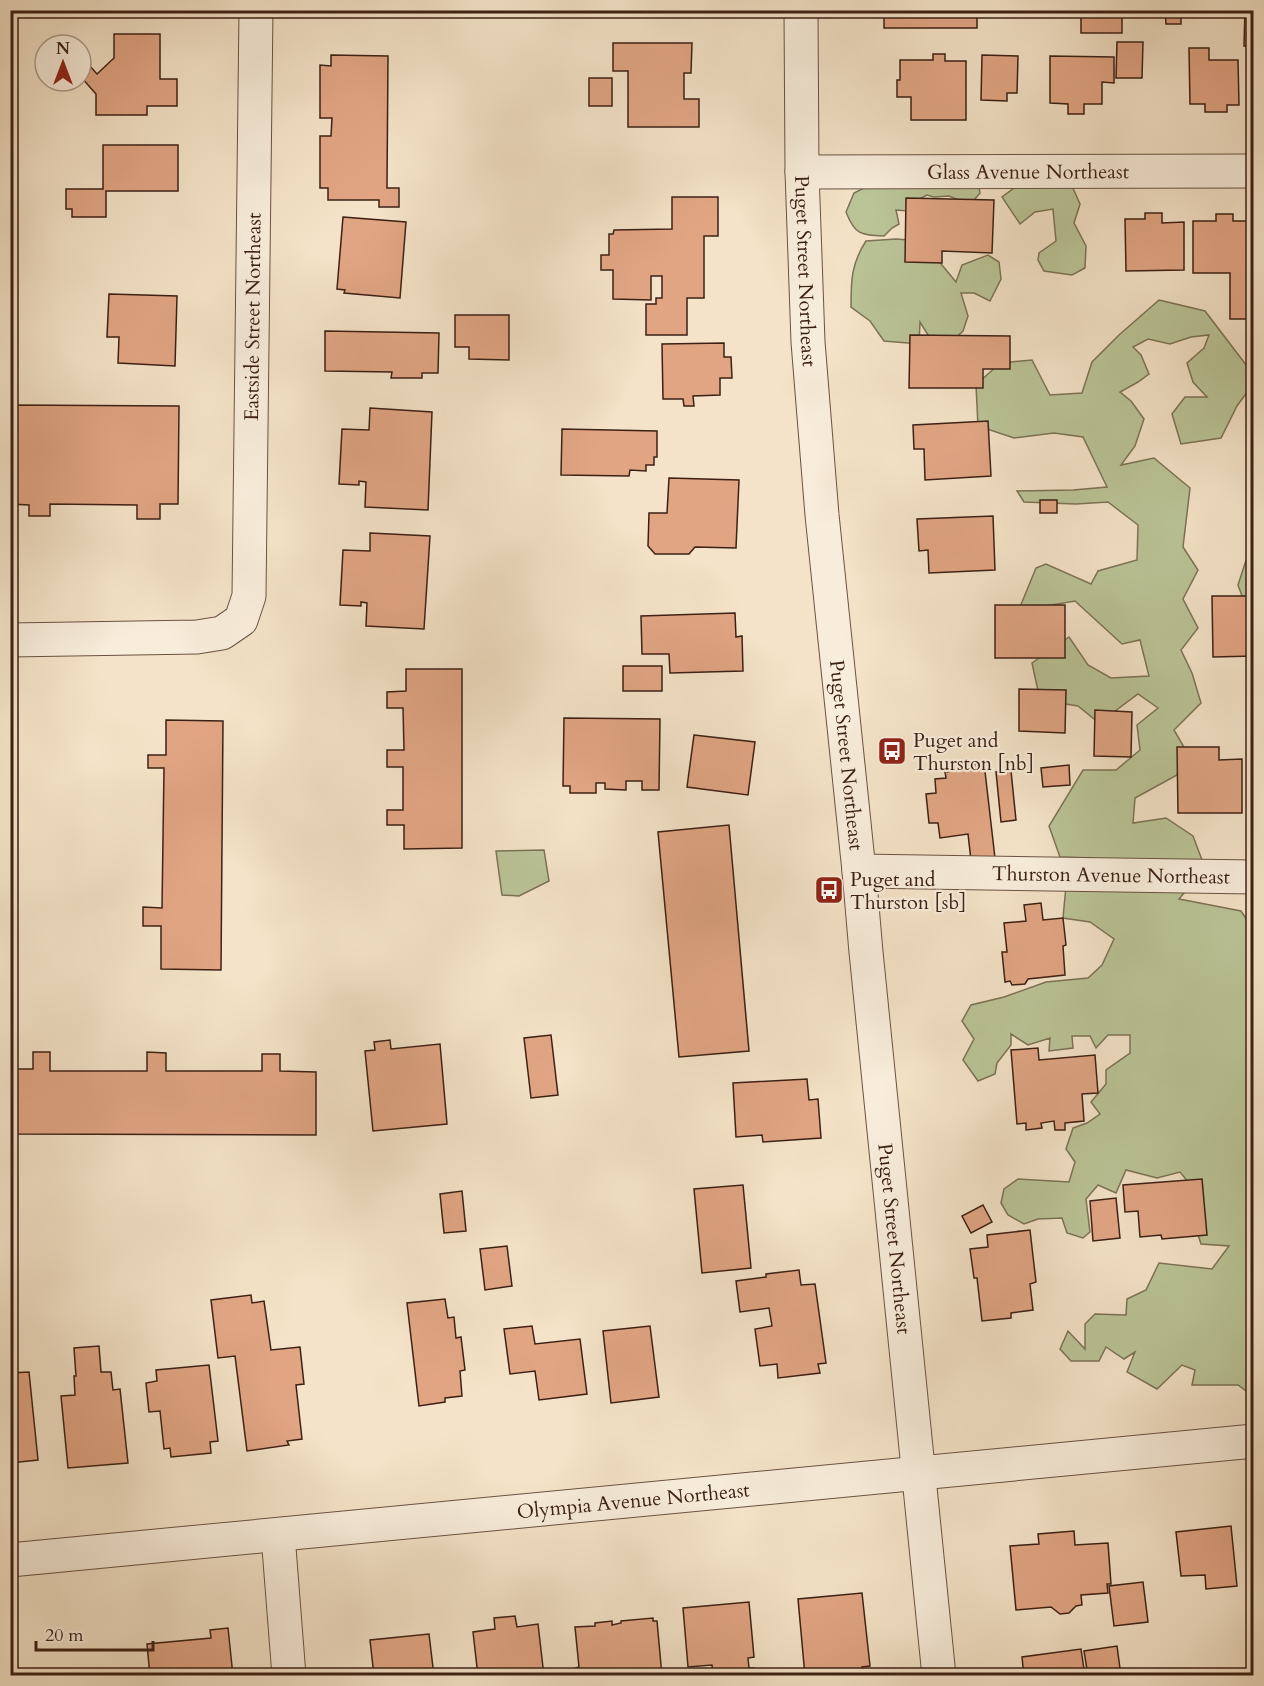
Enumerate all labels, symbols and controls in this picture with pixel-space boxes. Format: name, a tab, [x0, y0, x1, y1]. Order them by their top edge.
north arrow	[33, 33, 93, 93]
text: N	[56, 38, 70, 60]
street label: Glass Avenue Northeast	[927, 158, 1130, 186]
street label: Puget Street Northeast	[788, 175, 823, 368]
street label: Eastside Street Northeast	[238, 212, 268, 421]
street label: Puget Street Northeast	[823, 658, 870, 852]
place label: Puget and Thurston [nb]	[913, 727, 1034, 777]
bus stop icon: Puget and Thurston [nb]	[876, 735, 908, 767]
street label: Thurston Avenue Northeast	[992, 860, 1231, 891]
place label: Puget and Thurston [sb]	[850, 866, 966, 916]
bus stop icon: Puget and Thurston [sb]	[813, 874, 845, 906]
street label: Puget Street Northeast	[871, 1142, 918, 1336]
street label: Olympia Avenue Northeast	[516, 1476, 752, 1525]
scale bar	[36, 1614, 153, 1652]
text: 20 m	[45, 1623, 84, 1648]

